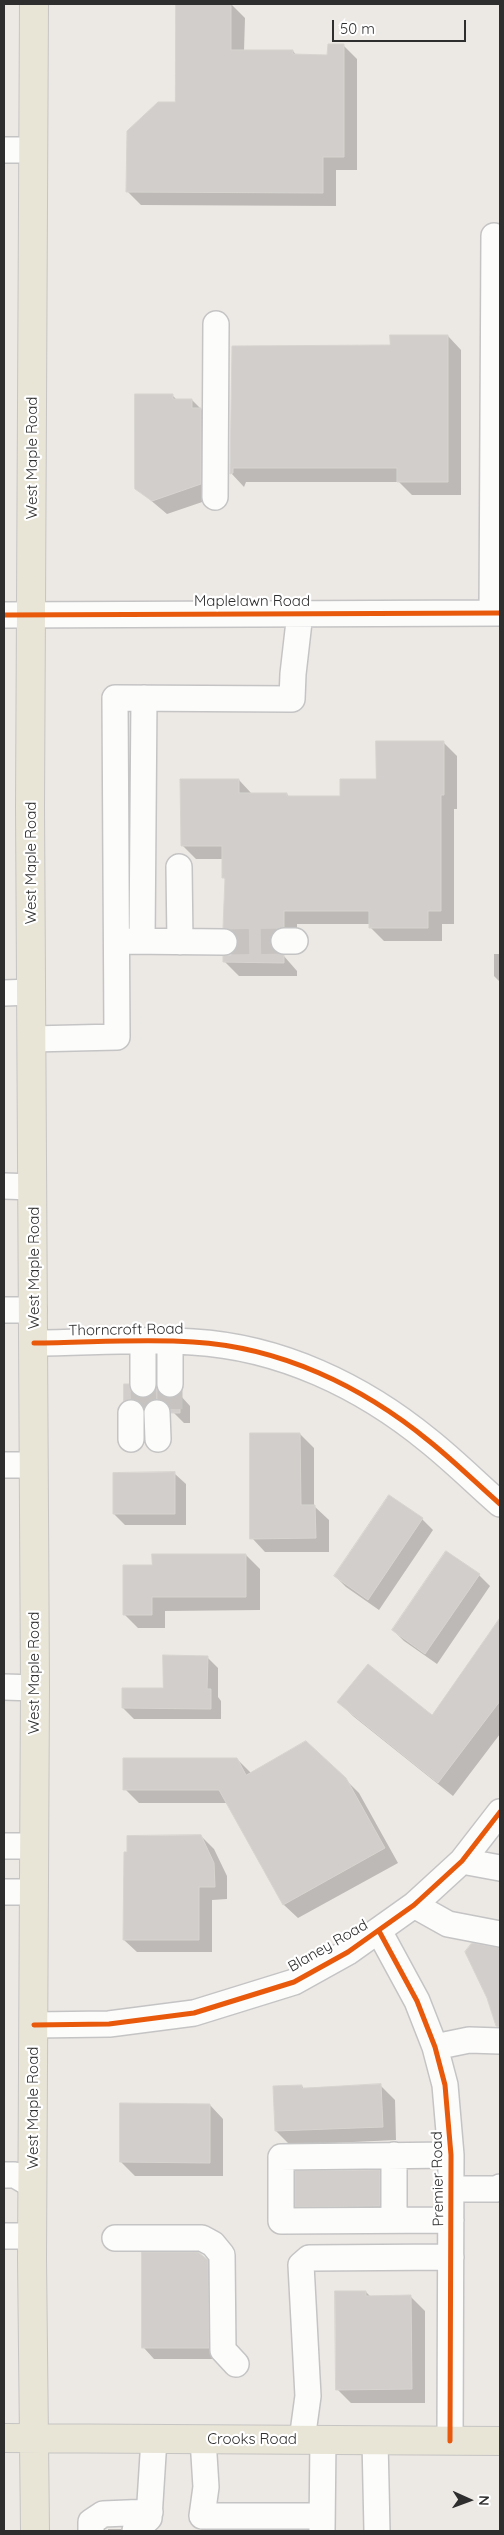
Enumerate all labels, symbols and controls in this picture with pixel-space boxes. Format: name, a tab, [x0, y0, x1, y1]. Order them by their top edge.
scale bar	[334, 10, 468, 42]
text: 50 m	[340, 19, 375, 38]
street label: West Maple Road	[23, 397, 41, 519]
street label: Maplelawn Road	[194, 592, 310, 610]
street label: West Maple Road	[22, 802, 40, 924]
street label: West Maple Road	[25, 1207, 43, 1329]
street label: Thorncroft Road	[68, 1320, 184, 1340]
street label: West Maple Road	[25, 1612, 43, 1734]
street label: Blaney Road	[285, 1916, 371, 1976]
street label: West Maple Road	[24, 2047, 42, 2169]
street label: Premier Road	[428, 2131, 448, 2227]
street label: Crooks Road	[207, 2430, 297, 2448]
north arrow	[444, 2475, 494, 2525]
text: N	[475, 2495, 493, 2506]

